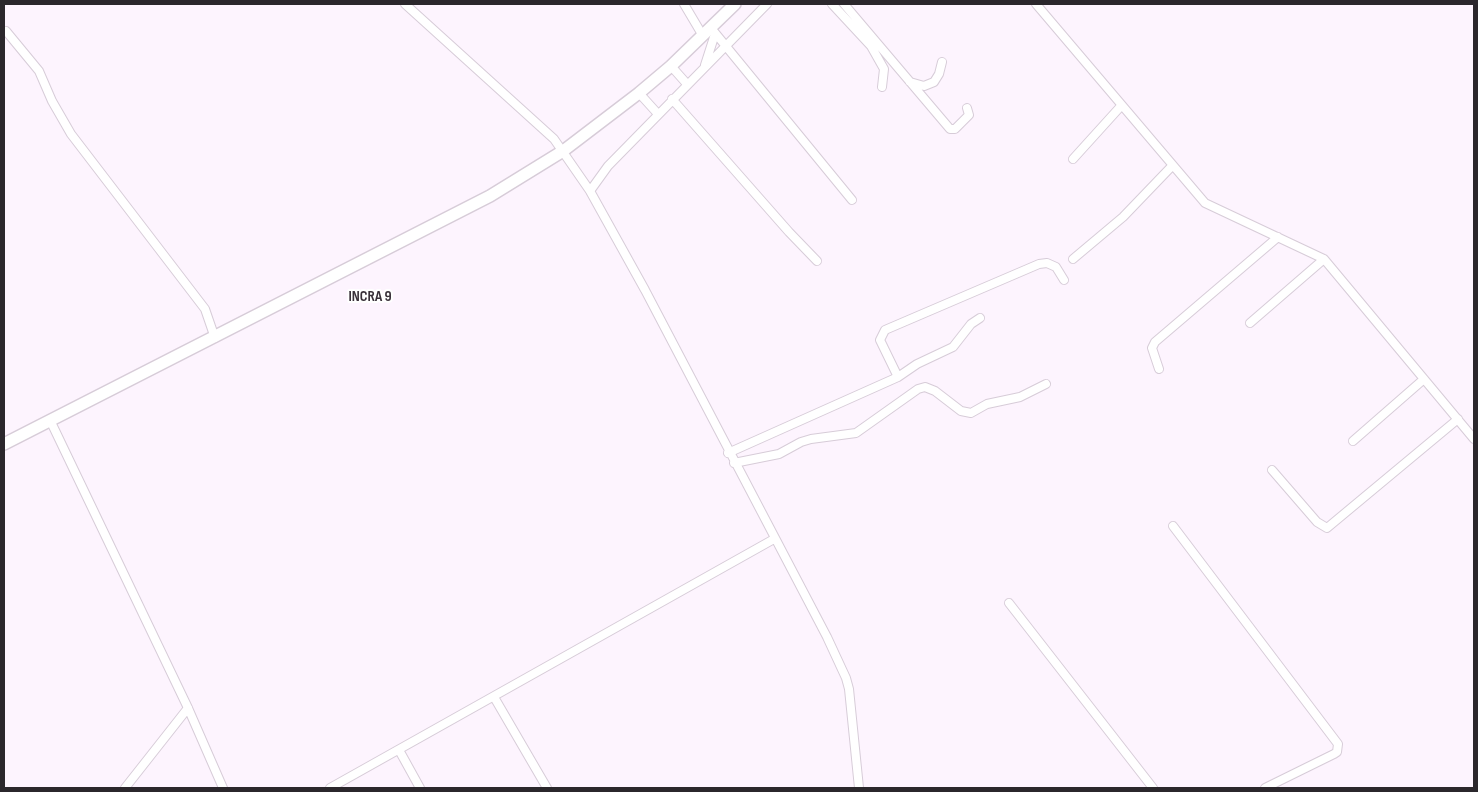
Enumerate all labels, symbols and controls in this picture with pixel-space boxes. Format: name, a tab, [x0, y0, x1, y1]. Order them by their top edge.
district label: INCRA 9	[348, 288, 392, 306]

